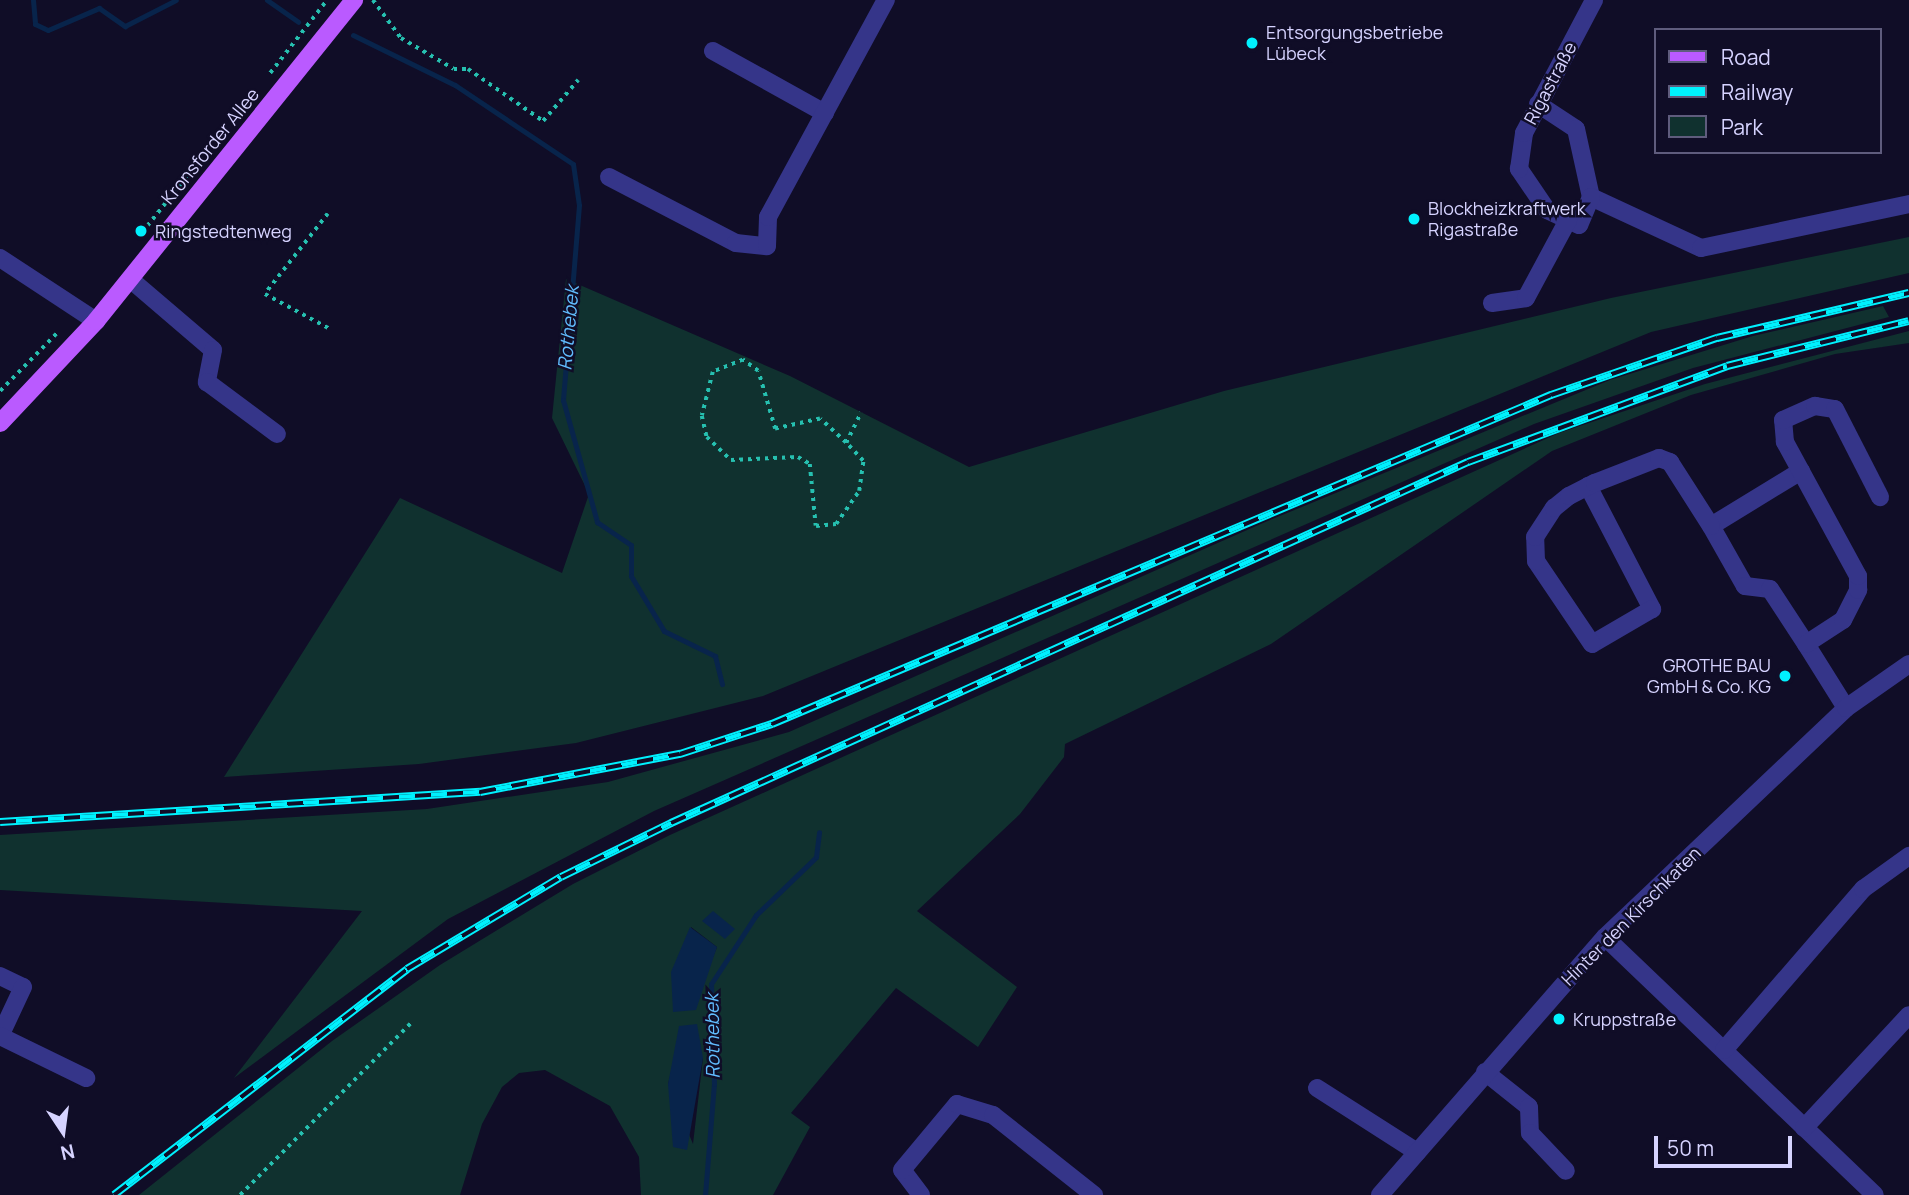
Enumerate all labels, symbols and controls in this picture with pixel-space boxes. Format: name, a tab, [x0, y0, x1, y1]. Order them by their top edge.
place label: Entsorgungsbetriebe Lübeck	[1266, 22, 1443, 64]
legend	[1654, 28, 1881, 154]
marker: Entsorgungsbetriebe Lübeck	[1244, 35, 1260, 51]
street label: Rigastraße	[1519, 38, 1581, 128]
text: Road	[1721, 43, 1771, 71]
text: Railway	[1721, 78, 1793, 106]
street label: Kronsforder Allee	[157, 84, 263, 208]
text: Park	[1721, 113, 1763, 141]
place label: Blockheizkraftwerk Rigastraße	[1428, 198, 1586, 241]
marker: Blockheizkraftwerk Rigastraße	[1406, 211, 1422, 227]
place label: Ringstedtenweg	[155, 220, 292, 242]
marker: Ringstedtenweg	[133, 223, 149, 239]
water label: Rothebek	[554, 285, 584, 371]
place label: GROTHE BAU GmbH & Co. KG	[1647, 655, 1771, 698]
marker: GROTHE BAU GmbH & Co. KG	[1777, 668, 1793, 684]
street label: Hinter den Kirschkaten	[1557, 842, 1705, 990]
water label: Rothebek	[701, 993, 725, 1079]
place label: Kruppstraße	[1573, 1008, 1676, 1030]
marker: Kruppstraße	[1551, 1011, 1567, 1027]
north arrow	[28, 1097, 98, 1167]
scale bar	[1657, 1122, 1795, 1166]
text: 50 m	[1667, 1134, 1714, 1162]
text: N	[58, 1138, 77, 1167]

